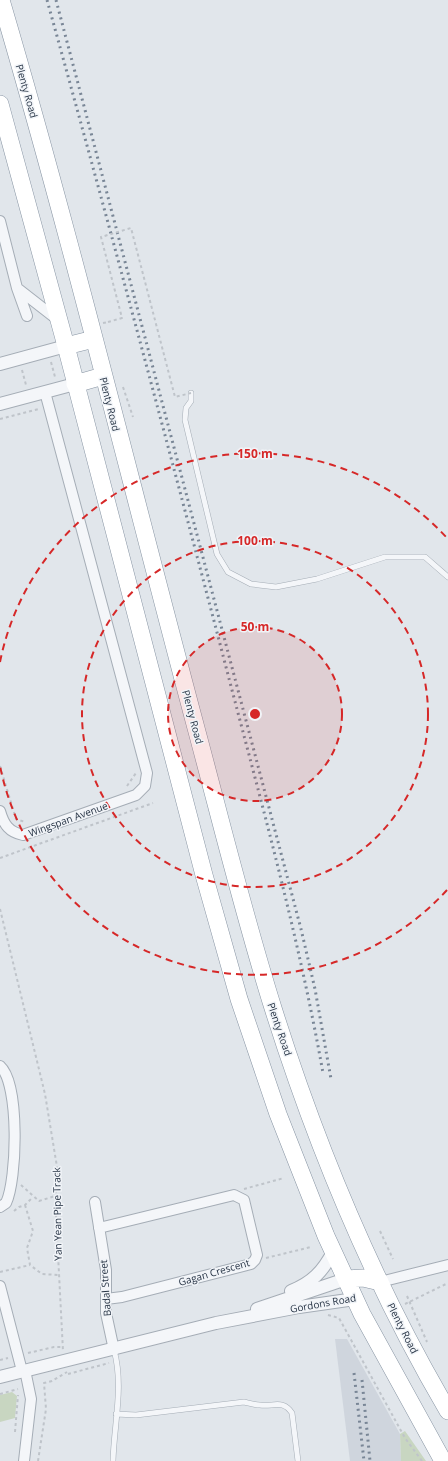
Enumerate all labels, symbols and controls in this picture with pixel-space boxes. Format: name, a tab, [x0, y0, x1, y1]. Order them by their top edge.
street label: Plenty Road	[13, 62, 41, 120]
street label: Plenty Road	[97, 375, 123, 433]
text: 150 m	[237, 445, 273, 462]
text: 100 m	[237, 532, 273, 549]
text: 50 m	[241, 618, 269, 635]
street label: Plenty Road	[179, 688, 207, 746]
centre of rings	[248, 707, 262, 721]
street label: Wingspan Avenue	[26, 798, 110, 840]
street label: Plenty Road	[264, 1001, 296, 1057]
street label: Yan Yean Pipe Track	[49, 1166, 65, 1261]
street label: Gagan Crescent	[177, 1255, 252, 1289]
street label: Badal Street	[96, 1259, 114, 1317]
street label: Gordons Road	[289, 1290, 357, 1316]
street label: Plenty Road	[384, 1300, 422, 1356]

